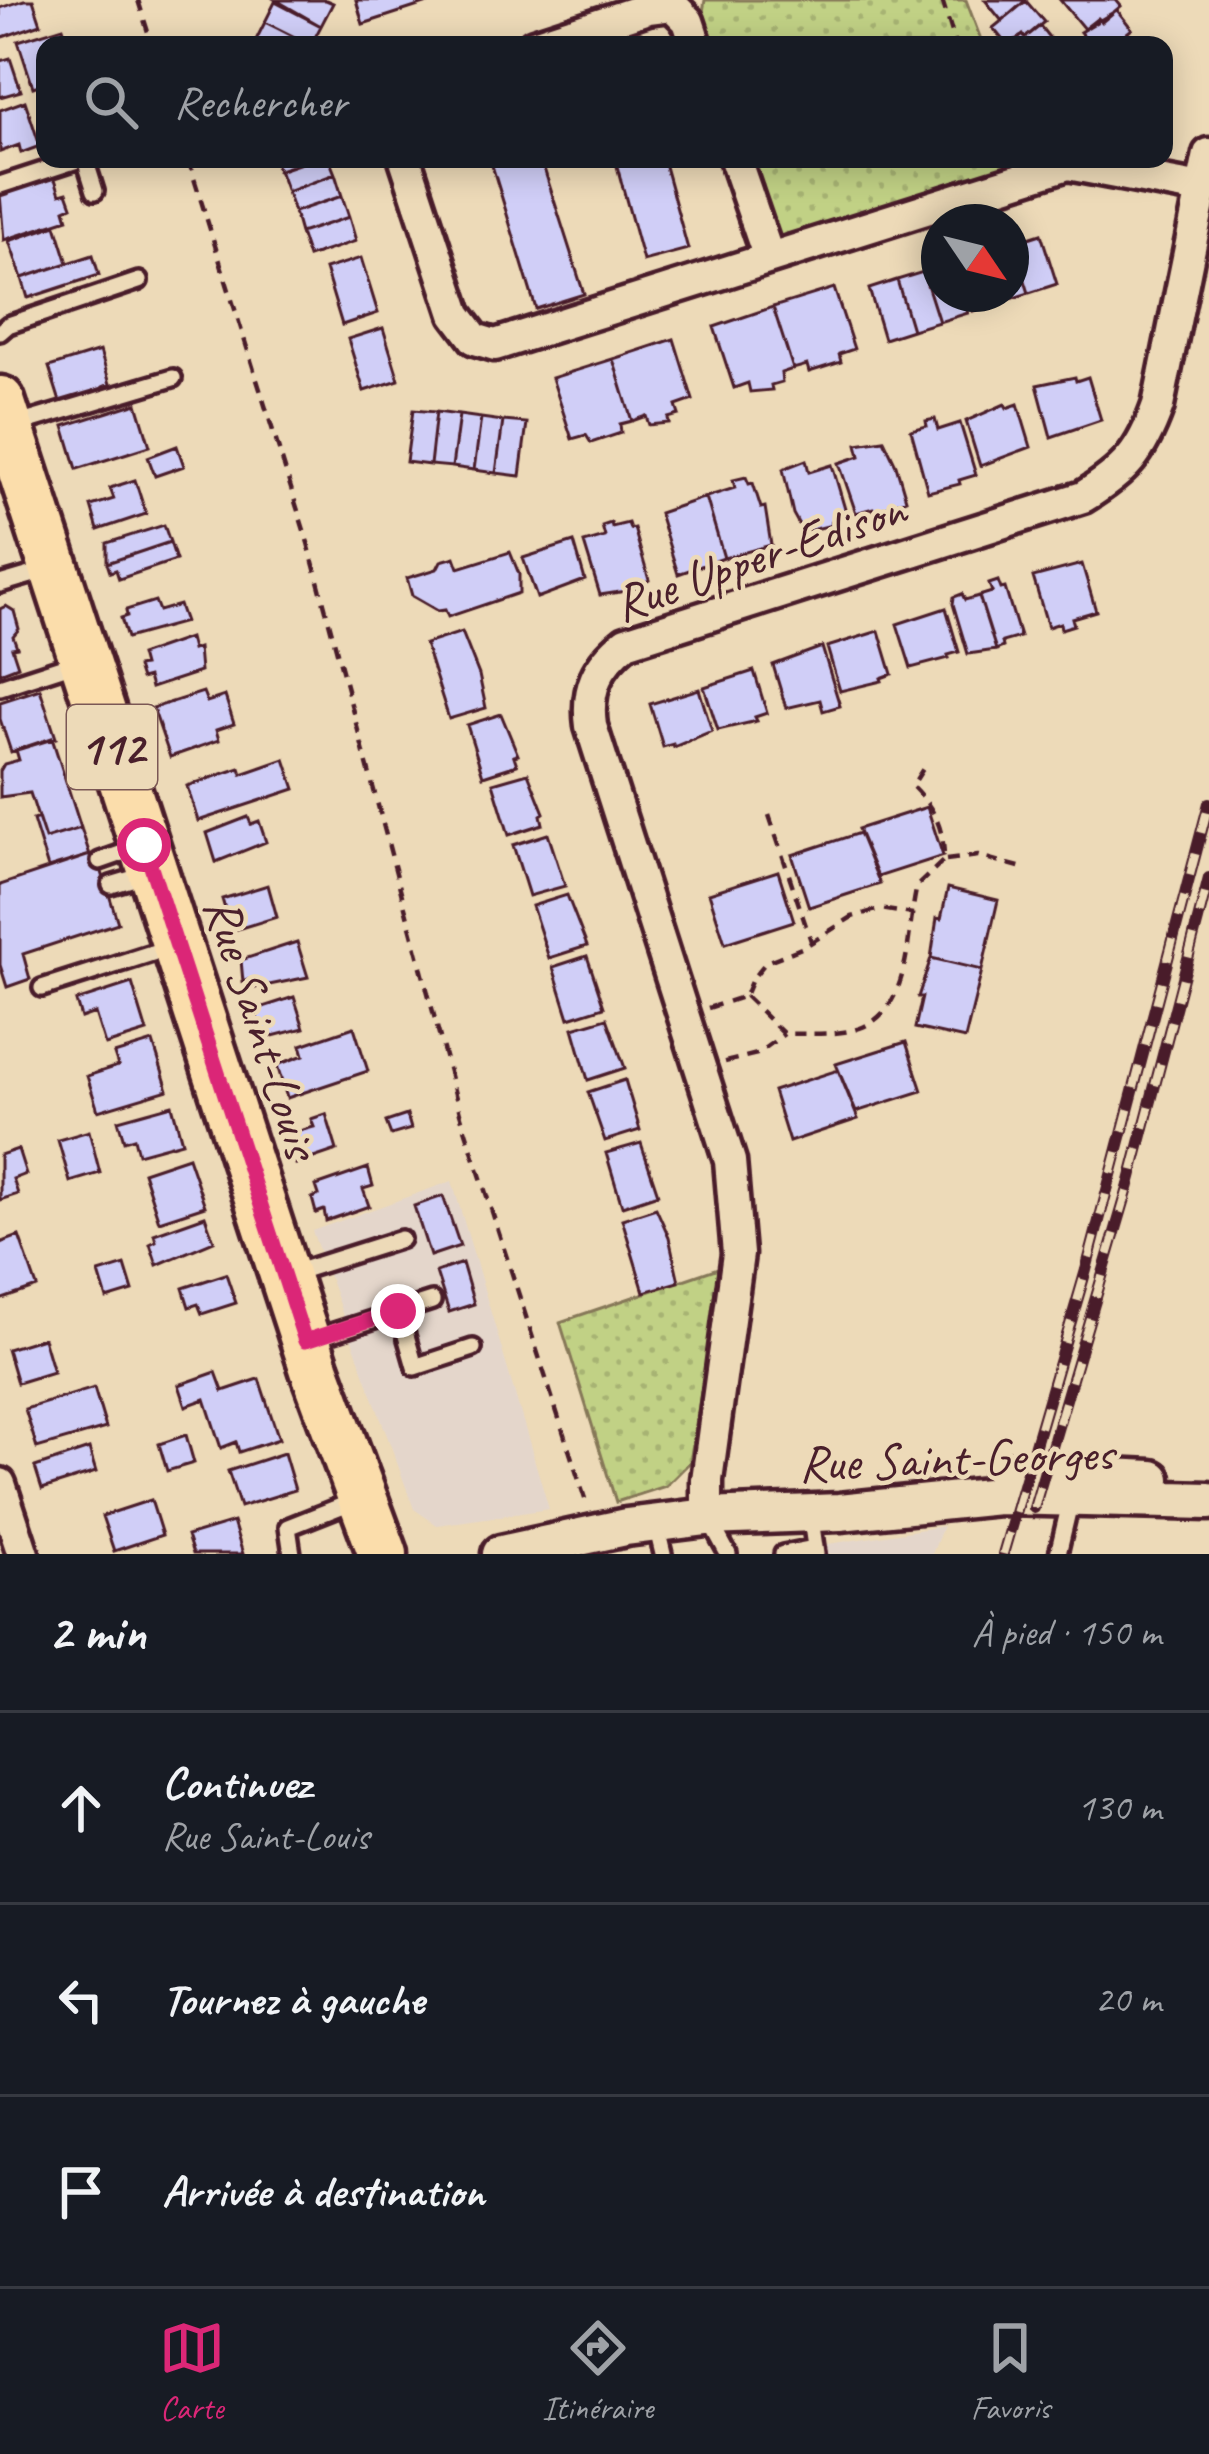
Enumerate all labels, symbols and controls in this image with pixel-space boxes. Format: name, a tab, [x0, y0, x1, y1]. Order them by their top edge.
search box	[36, 36, 1173, 168]
icon: search	[78, 69, 144, 135]
text: Rechercher	[174, 74, 347, 131]
north arrow	[921, 204, 1029, 312]
street label: Rue Upper-Edison	[605, 475, 916, 636]
road number: 112	[67, 705, 157, 789]
route start	[117, 818, 171, 872]
street label: Rue Saint-Louis	[190, 889, 336, 1170]
route end	[371, 1284, 425, 1338]
street label: Rue Saint-Georges	[797, 1420, 1119, 1495]
text: 2 min	[48, 1600, 146, 1664]
text: À pied · 150 m	[972, 1608, 1161, 1657]
text: Continuez	[162, 1755, 311, 1812]
icon: ahead	[48, 1775, 114, 1841]
text: 130 m	[1077, 1783, 1161, 1832]
text: Rue Saint-Louis	[162, 1812, 369, 1861]
icon: left	[48, 1967, 114, 2033]
text: Tournez à gauche	[162, 1971, 424, 2028]
text: 20 m	[1095, 1975, 1161, 2024]
icon: arrive	[48, 2159, 114, 2225]
text: Arrivée à destination	[162, 2163, 485, 2220]
tab: Carte	[159, 2315, 225, 2429]
tab: Itinéraire	[542, 2315, 653, 2429]
tab: Favoris	[971, 2315, 1050, 2429]

